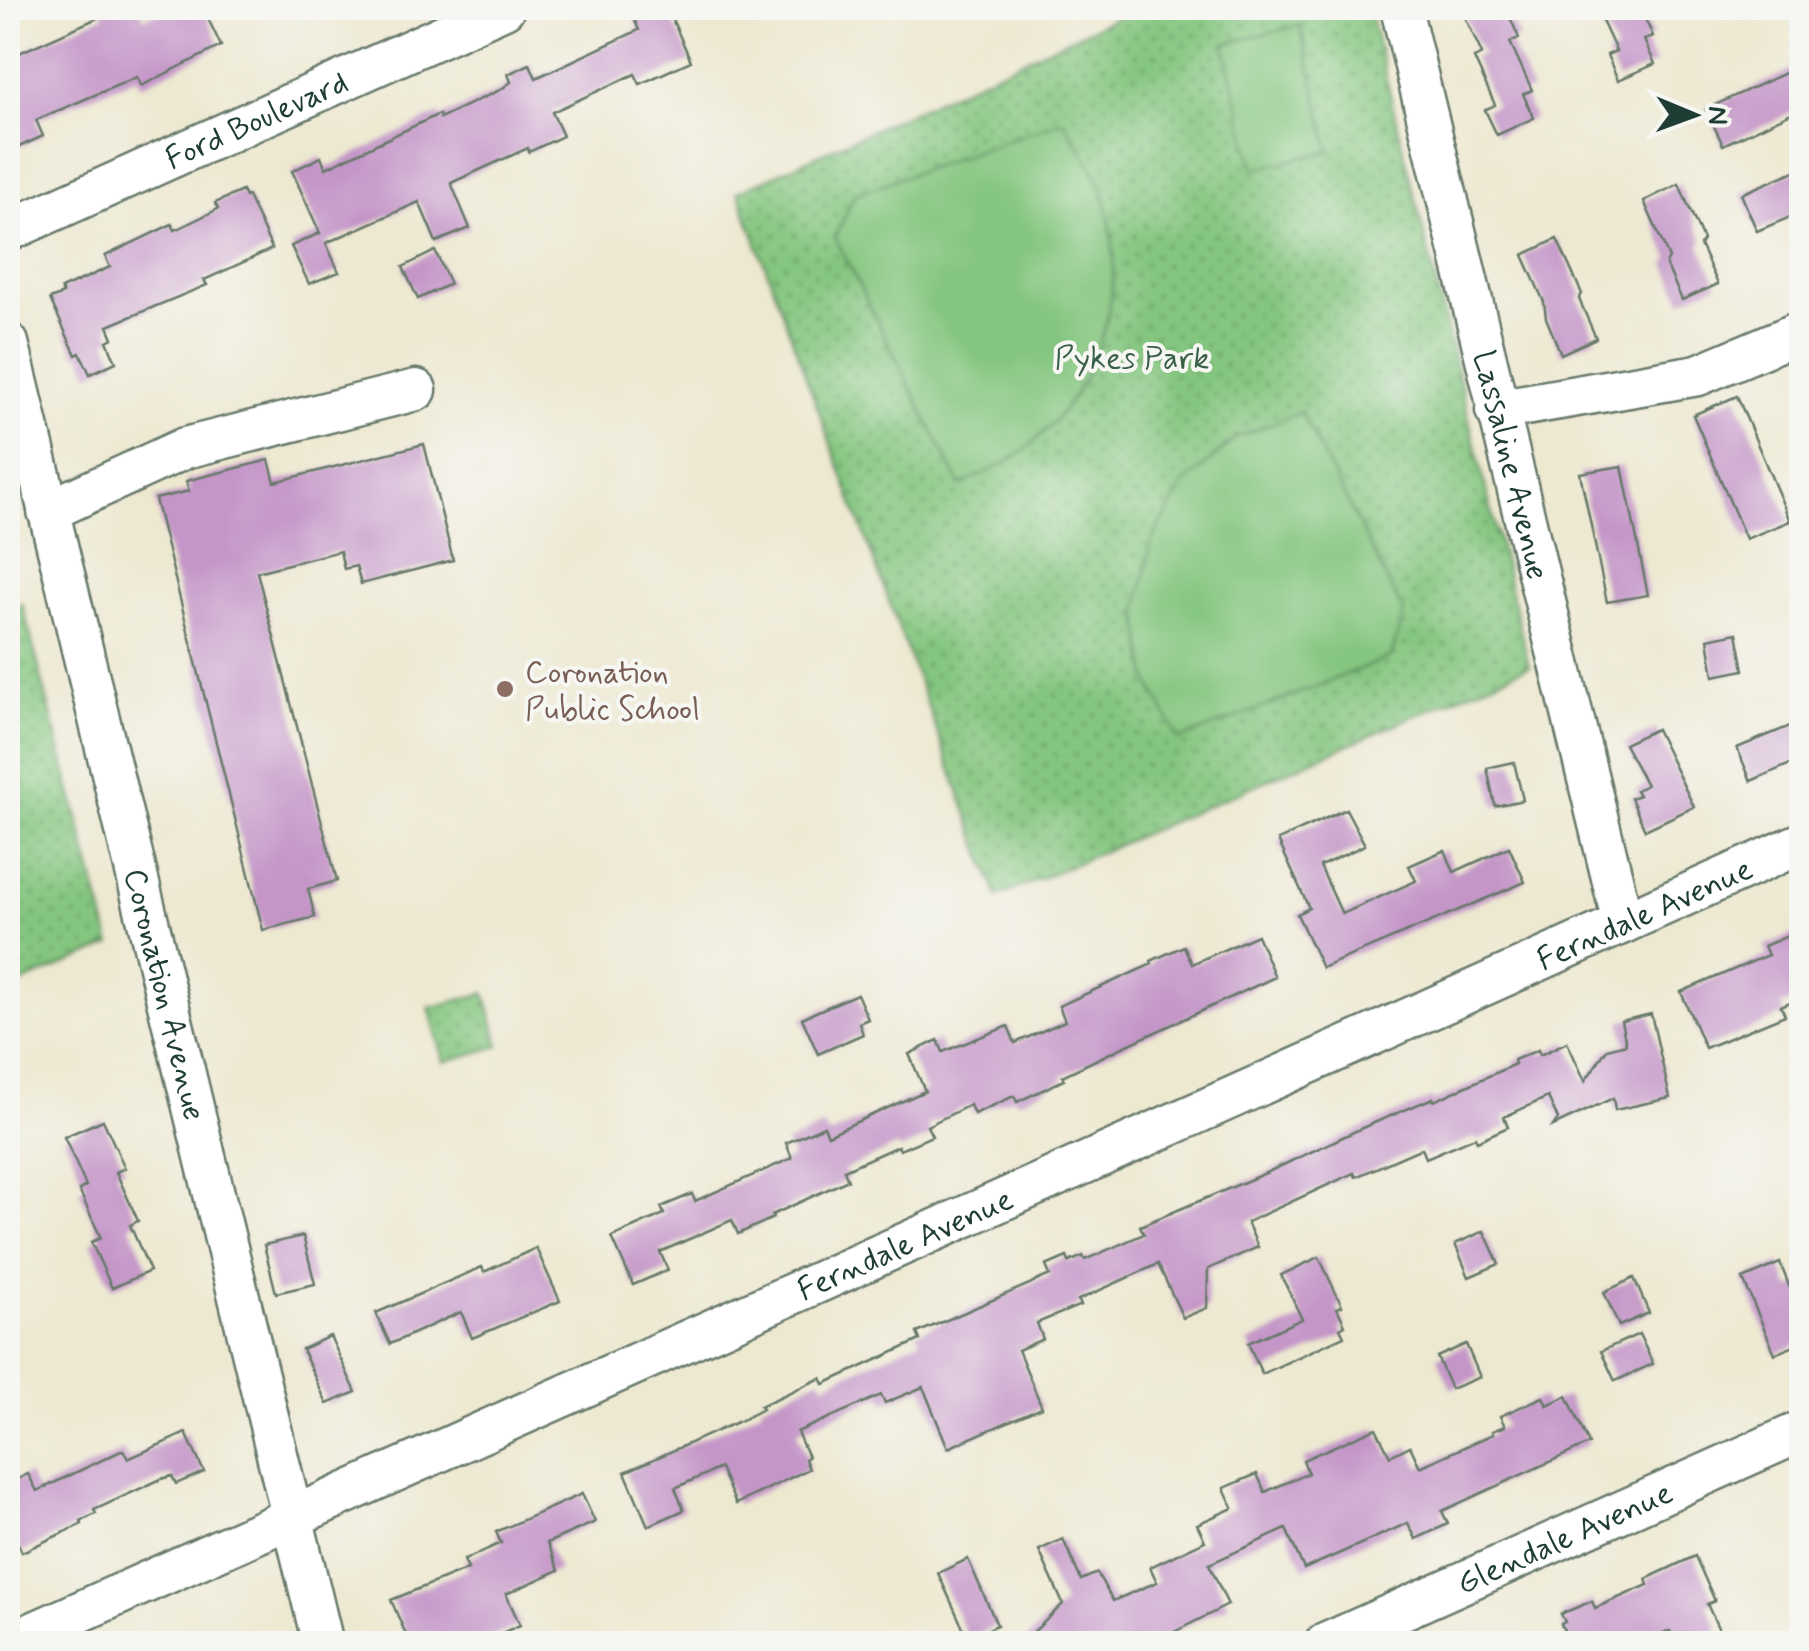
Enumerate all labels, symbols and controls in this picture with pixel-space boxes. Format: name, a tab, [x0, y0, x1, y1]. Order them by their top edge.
street label: Ford Boulevard	[159, 62, 355, 181]
north arrow	[1644, 65, 1744, 165]
text: N	[1698, 106, 1735, 125]
park label: Pykes Park	[1055, 338, 1209, 380]
street label: Lassaline Avenue	[1462, 346, 1558, 584]
place label: Coronation Public School	[525, 652, 700, 731]
marker: Coronation Public School	[494, 678, 516, 700]
street label: Ferndale Avenue	[1531, 849, 1760, 982]
street label: Coronation Avenue	[113, 864, 214, 1125]
street label: Ferndale Avenue	[791, 1179, 1020, 1312]
street label: Glendale Avenue	[1451, 1473, 1680, 1605]

